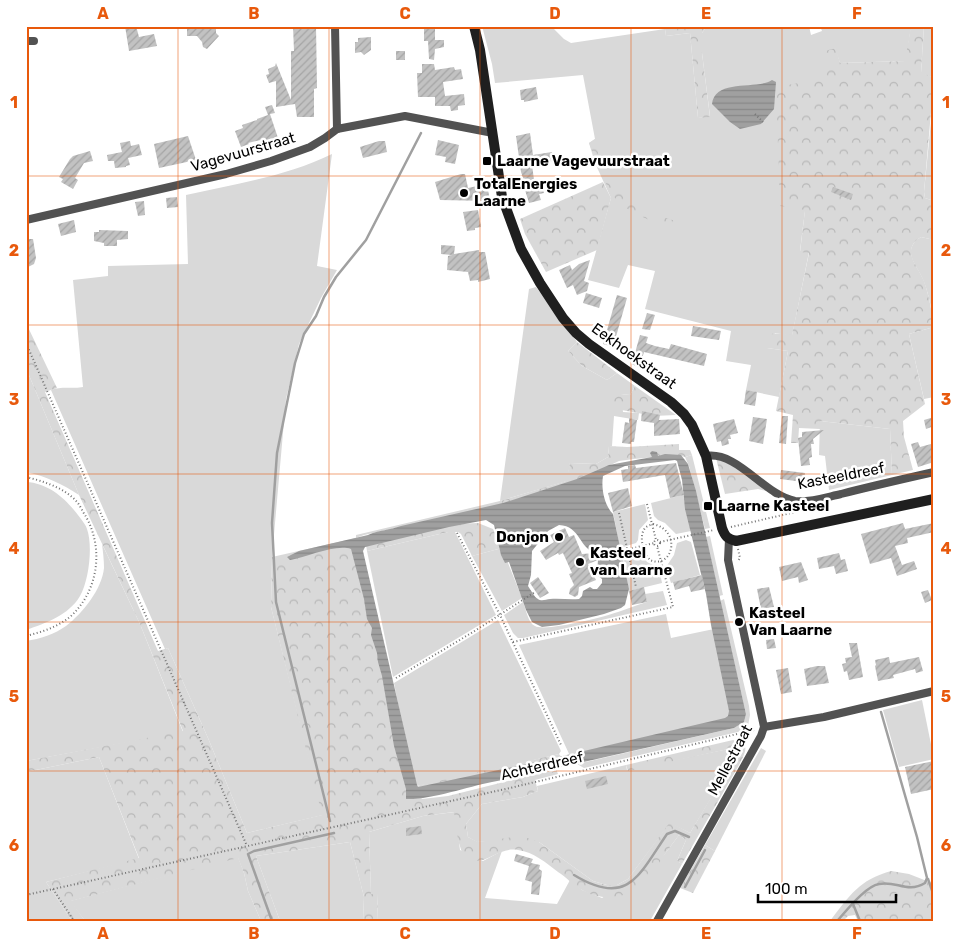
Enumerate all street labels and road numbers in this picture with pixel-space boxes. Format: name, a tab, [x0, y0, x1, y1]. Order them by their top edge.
street label: Vagevuurstraat	[189, 128, 297, 176]
street label: Eekhoekstraat	[588, 319, 680, 393]
street label: Kasteeldreef	[796, 459, 886, 493]
street label: Mellestraat	[704, 721, 756, 798]
street label: Achterdreef	[499, 748, 585, 784]

